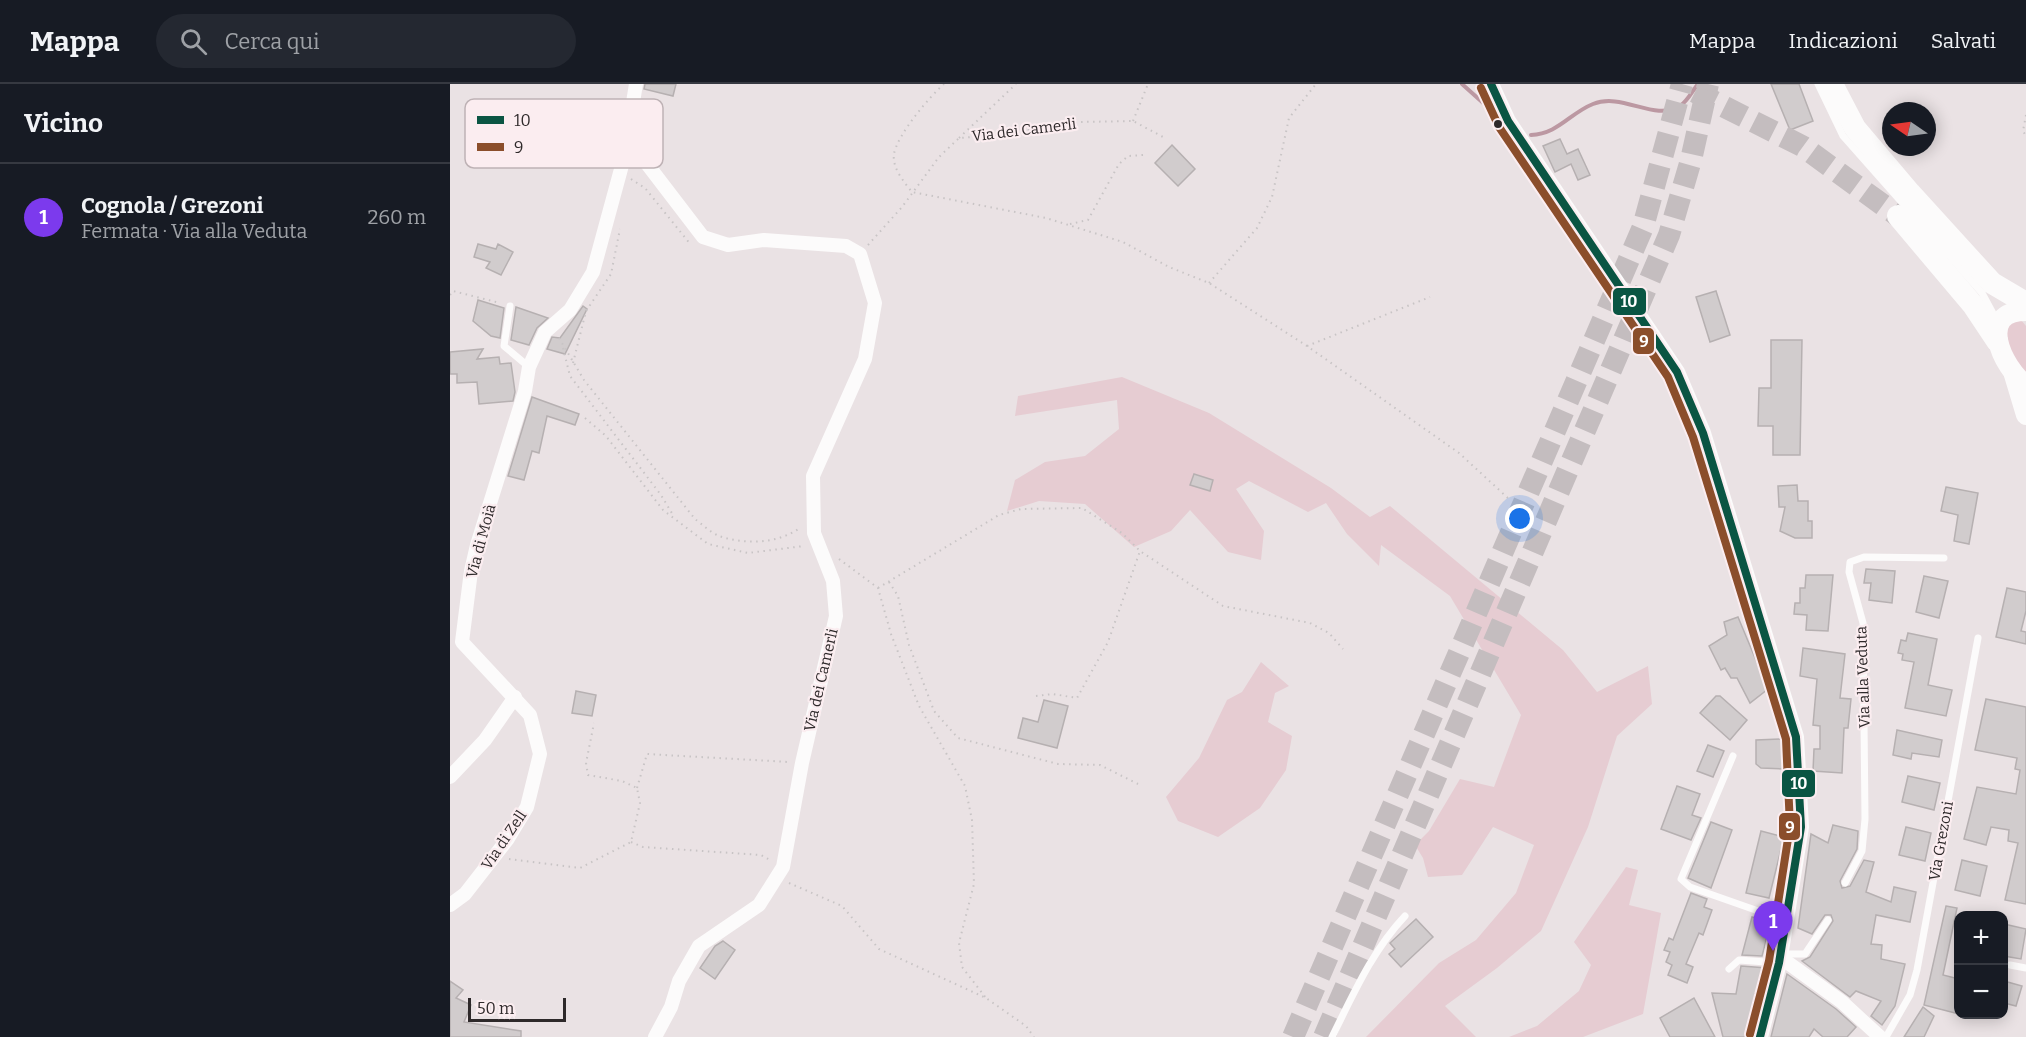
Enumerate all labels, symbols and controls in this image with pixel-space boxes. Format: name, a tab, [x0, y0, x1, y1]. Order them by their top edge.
search box	[156, 14, 576, 68]
text: Mappa	[30, 25, 120, 58]
icon: search	[177, 25, 210, 58]
text: Cerca qui	[225, 28, 320, 55]
text: Mappa	[1689, 28, 1755, 54]
text: Indicazioni	[1788, 28, 1898, 54]
text: Salvati	[1931, 28, 1996, 54]
legend	[465, 99, 663, 168]
north arrow	[1882, 102, 1936, 156]
text: Vicino	[24, 108, 103, 139]
text: 10	[514, 111, 531, 130]
street label: Via dei Camerli	[971, 115, 1078, 145]
unlabelled marker	[1492, 118, 1504, 130]
text: 9	[514, 138, 523, 157]
text: Cognola / Grezoni	[81, 192, 264, 219]
text: 1	[39, 205, 48, 229]
text: 260 m	[367, 205, 426, 229]
text: Fermata · Via alla Veduta	[81, 219, 307, 243]
line badge: 10	[1612, 287, 1647, 316]
text: 10	[1620, 292, 1638, 311]
line badge: 9	[1632, 327, 1655, 355]
text: 9	[1639, 332, 1649, 351]
street label: Via di Moià	[462, 502, 500, 580]
your location	[1505, 504, 1534, 533]
street label: Via dei Camerli	[800, 626, 842, 733]
street label: Via alla Veduta	[1852, 626, 1874, 728]
line badge: 10	[1781, 769, 1816, 798]
text: 10	[1790, 774, 1808, 793]
street label: Via Grezoni	[1925, 799, 1957, 882]
street label: Via di Zell	[478, 807, 530, 873]
line badge: 9	[1778, 812, 1801, 841]
text: 9	[1785, 818, 1795, 837]
pin: 1	[1754, 902, 1792, 951]
map controls	[1954, 911, 2008, 1019]
button: +	[1954, 911, 2008, 965]
button: −	[1954, 965, 2008, 1019]
scale bar	[468, 995, 566, 1022]
text: 50 m	[477, 999, 514, 1018]

